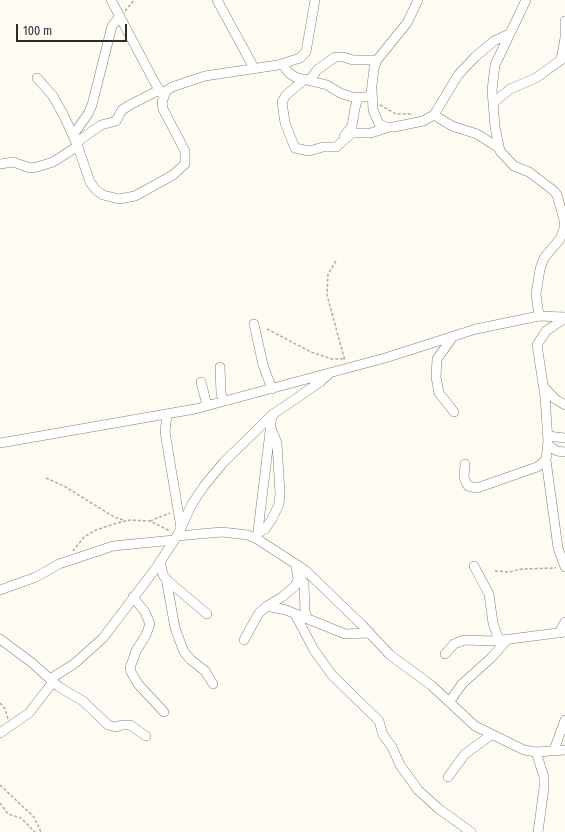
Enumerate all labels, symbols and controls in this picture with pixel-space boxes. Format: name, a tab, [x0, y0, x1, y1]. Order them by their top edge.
scale bar	[18, 16, 129, 42]
text: 100 m	[23, 24, 52, 38]

